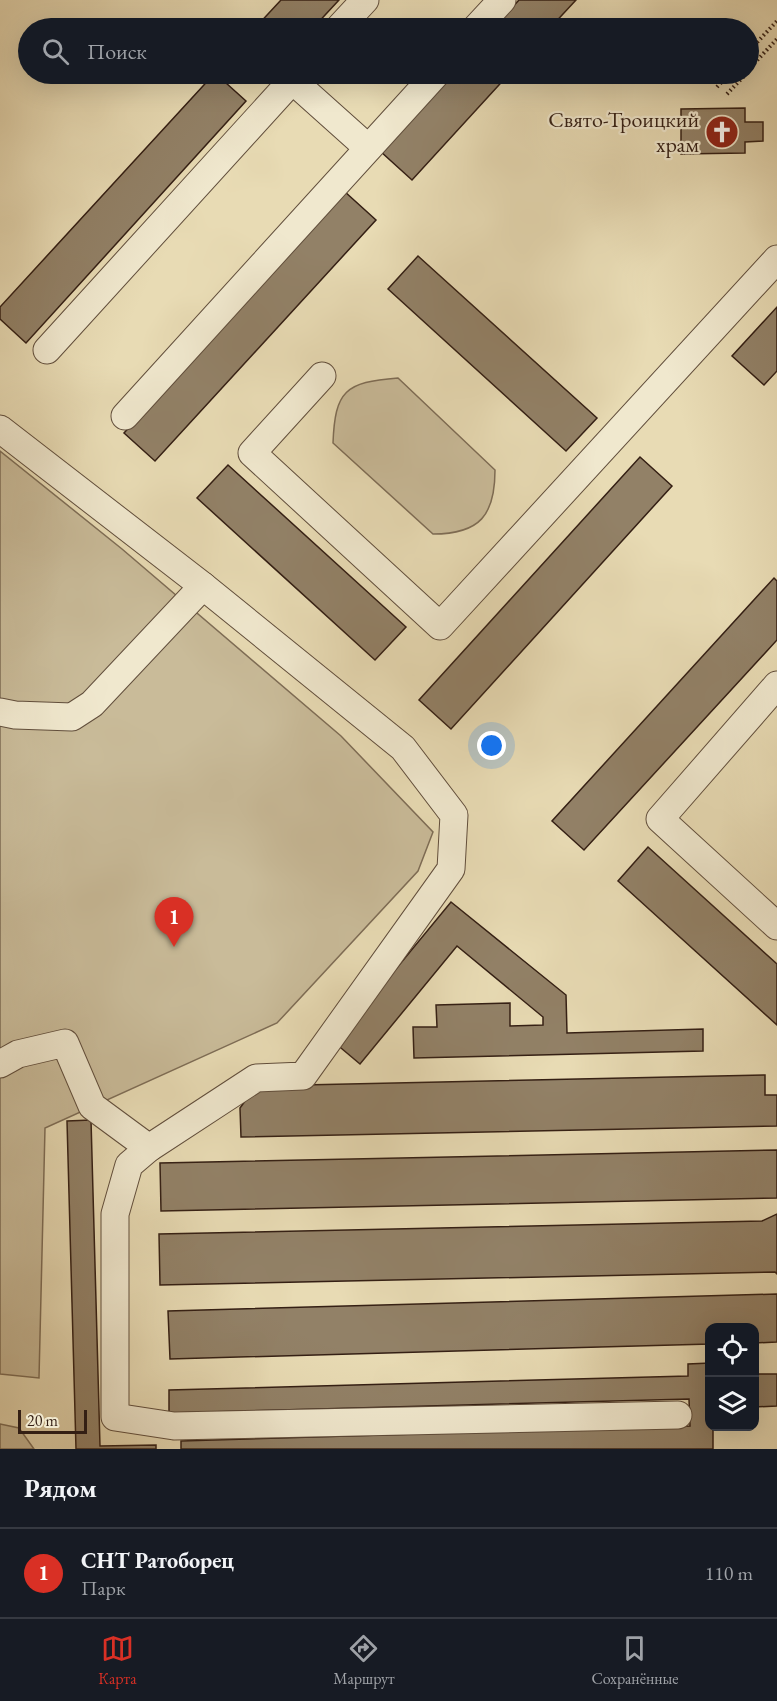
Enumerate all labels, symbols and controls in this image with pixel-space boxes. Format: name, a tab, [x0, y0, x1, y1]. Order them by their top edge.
search box	[18, 18, 759, 84]
icon: search	[39, 35, 72, 68]
text: Поиск	[87, 37, 147, 66]
place label: Свято-Троицкий храм	[548, 105, 699, 159]
church icon: Свято-Троицкий храм	[704, 114, 740, 150]
your location	[477, 731, 506, 760]
pin: 1	[154, 898, 194, 947]
map controls	[705, 1323, 759, 1431]
button: locate	[705, 1323, 759, 1377]
button: layers	[705, 1377, 759, 1431]
scale bar	[18, 1407, 87, 1434]
text: 20 m	[27, 1410, 58, 1431]
text: Рядом	[24, 1471, 97, 1505]
text: СНТ Ратоборец	[81, 1546, 234, 1575]
text: 1	[38, 1560, 49, 1586]
text: 110 m	[705, 1560, 753, 1586]
text: Парк	[81, 1575, 125, 1601]
tab: Карта	[98, 1632, 137, 1689]
tab: Маршрут	[333, 1632, 395, 1689]
tab: Сохранённые	[591, 1632, 679, 1689]

